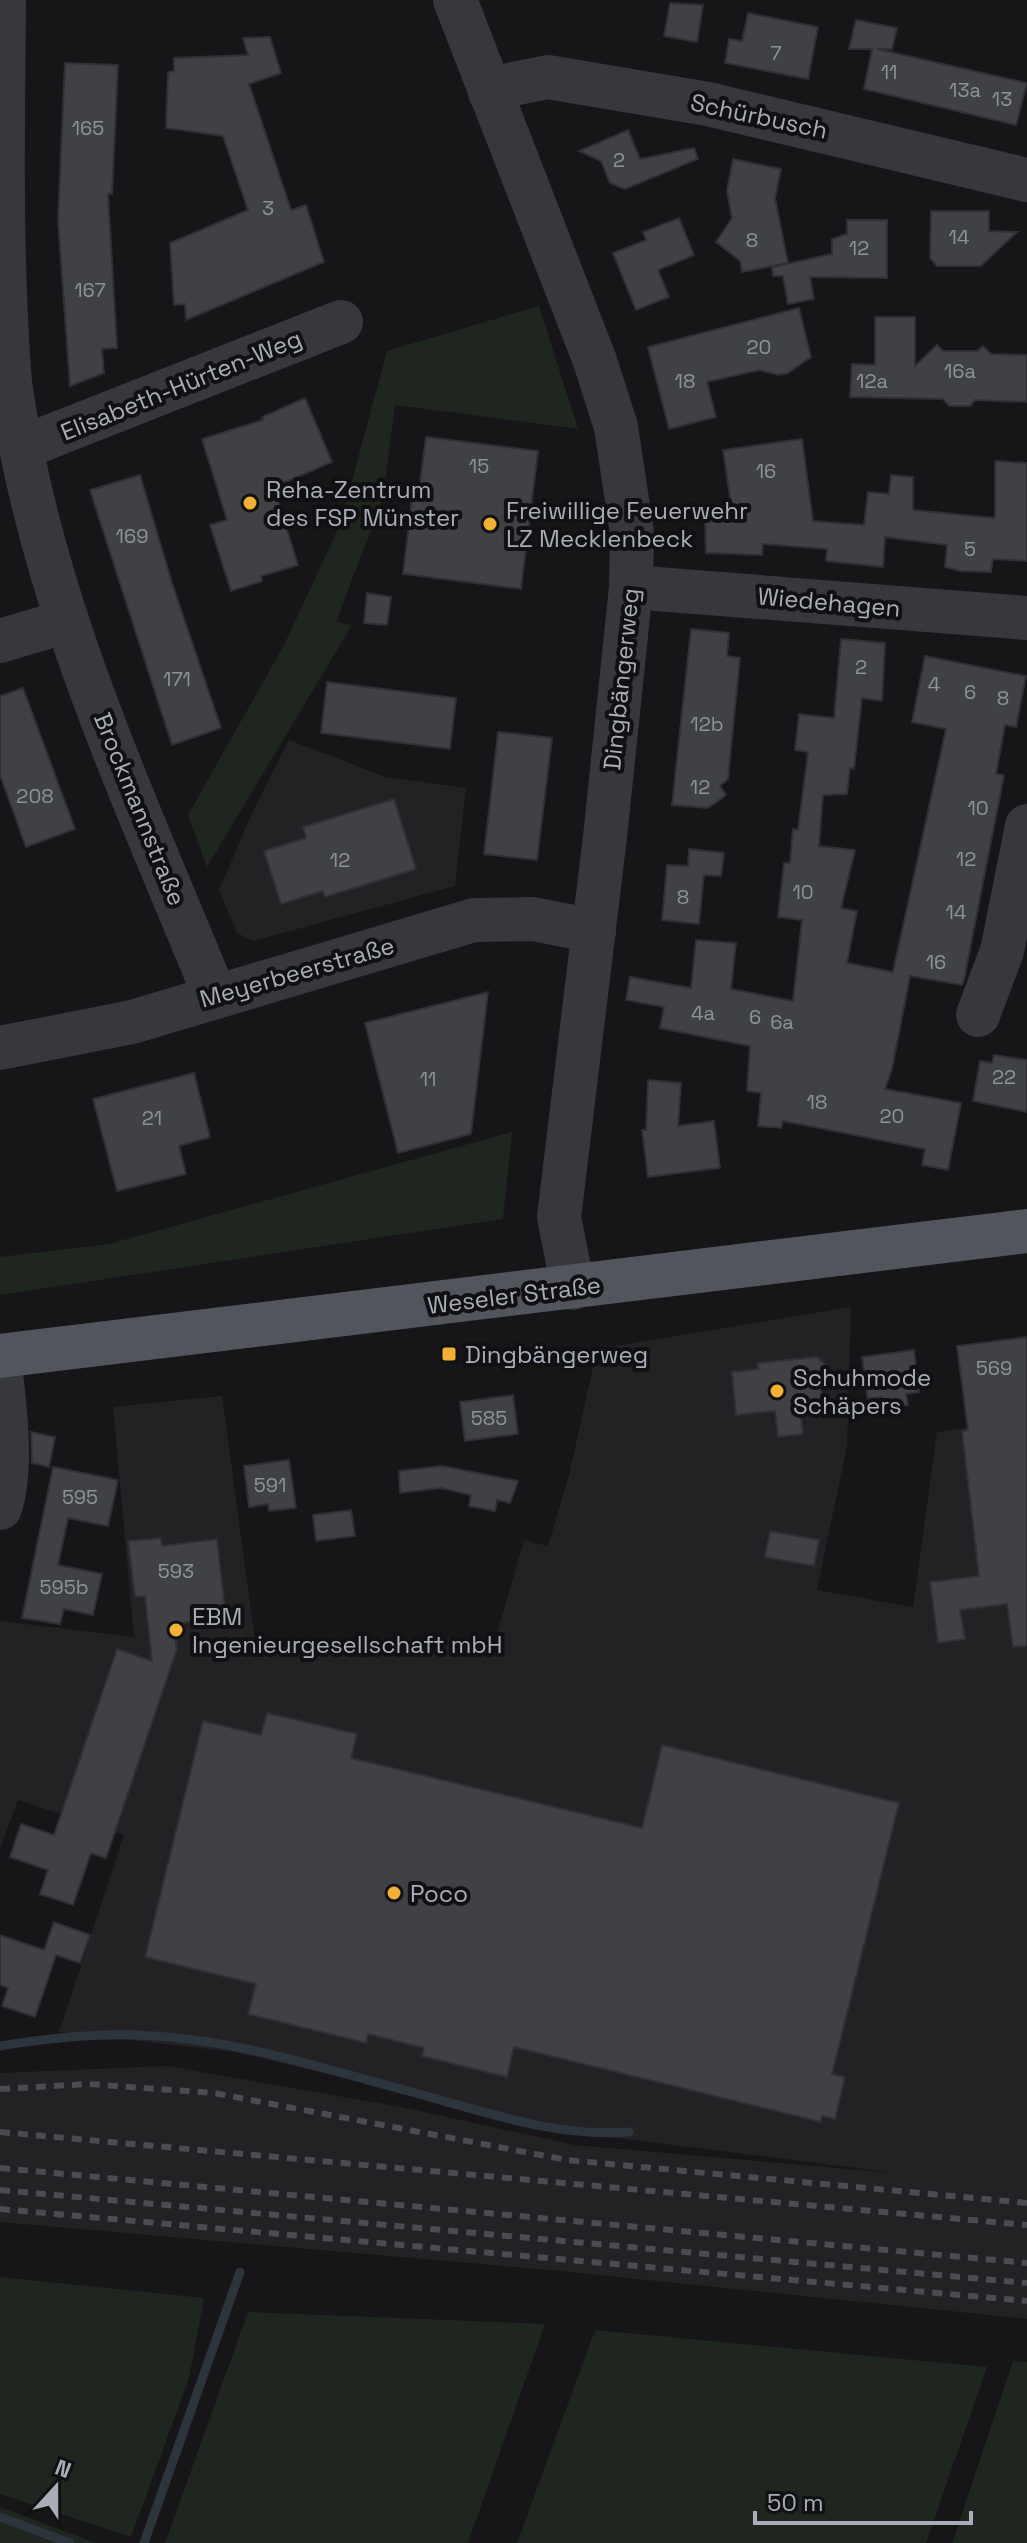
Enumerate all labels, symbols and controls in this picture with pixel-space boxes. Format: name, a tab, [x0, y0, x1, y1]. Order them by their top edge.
house number: 7	[770, 40, 782, 66]
house number: 11	[881, 59, 897, 85]
house number: 13a	[949, 77, 981, 103]
street label: Schürbusch	[688, 86, 830, 146]
house number: 13	[992, 86, 1012, 112]
house number: 165	[72, 115, 104, 141]
house number: 2	[613, 147, 625, 173]
house number: 3	[262, 195, 274, 221]
house number: 14	[949, 224, 969, 250]
house number: 8	[746, 227, 758, 253]
house number: 12	[849, 235, 869, 261]
house number: 167	[74, 277, 106, 303]
street label: Elisabeth-Hürten-Weg	[56, 322, 306, 448]
house number: 20	[747, 334, 771, 360]
house number: 16a	[944, 358, 976, 384]
house number: 18	[675, 368, 695, 394]
house number: 12a	[856, 368, 888, 394]
house number: 15	[469, 453, 489, 479]
house number: 16	[756, 458, 776, 484]
place label: Reha-Zentrum des FSP Münster	[266, 474, 459, 533]
marker: Reha-Zentrum des FSP Münster	[241, 494, 259, 512]
place label: Freiwillige Feuerwehr LZ Mecklenbeck	[506, 495, 748, 554]
marker: Freiwillige Feuerwehr LZ Mecklenbeck	[481, 515, 499, 533]
house number: 169	[116, 523, 148, 549]
house number: 5	[964, 536, 976, 562]
street label: Wiedehagen	[756, 580, 902, 624]
street label: Dingbängerweg	[596, 586, 646, 772]
house number: 2	[855, 654, 867, 680]
house number: 171	[163, 666, 191, 692]
house number: 4	[928, 671, 940, 697]
house number: 6	[964, 679, 976, 705]
house number: 8	[997, 685, 1009, 711]
street label: Brockmannstraße	[87, 708, 193, 910]
house number: 12b	[690, 711, 724, 737]
house number: 12	[690, 774, 710, 800]
house number: 208	[16, 783, 54, 809]
house number: 10	[967, 795, 989, 821]
house number: 12	[956, 846, 976, 872]
house number: 12	[330, 847, 350, 873]
house number: 10	[792, 879, 814, 905]
house number: 8	[677, 884, 689, 910]
house number: 14	[946, 899, 966, 925]
street label: Meyerbeerstraße	[196, 929, 398, 1015]
house number: 16	[926, 949, 946, 975]
house number: 4a	[691, 1000, 715, 1026]
house number: 6	[749, 1004, 761, 1030]
house number: 6a	[770, 1009, 794, 1035]
house number: 22	[992, 1064, 1016, 1090]
house number: 11	[420, 1066, 436, 1092]
house number: 18	[807, 1089, 827, 1115]
house number: 20	[880, 1103, 904, 1129]
house number: 21	[142, 1105, 162, 1131]
street label: Weseler Straße	[426, 1269, 602, 1321]
place label: Dingbängerweg	[465, 1339, 648, 1370]
marker: Dingbängerweg	[440, 1345, 458, 1363]
house number: 569	[976, 1355, 1012, 1381]
place label: Schuhmode Schäpers	[793, 1362, 931, 1421]
marker: Schuhmode Schäpers	[768, 1382, 786, 1400]
house number: 585	[471, 1405, 507, 1431]
house number: 591	[254, 1472, 286, 1498]
house number: 595	[62, 1484, 98, 1510]
house number: 593	[158, 1558, 194, 1584]
house number: 595b	[39, 1574, 89, 1600]
place label: EBM Ingenieurgesellschaft mbH	[192, 1601, 503, 1660]
marker: EBM Ingenieurgesellschaft mbH	[167, 1621, 185, 1639]
place label: Poco	[410, 1878, 468, 1909]
marker: Poco	[385, 1884, 403, 1902]
north arrow	[16, 2447, 96, 2527]
text: N	[51, 2453, 75, 2484]
scale bar	[755, 2475, 971, 2525]
text: 50 m	[767, 2487, 824, 2518]

